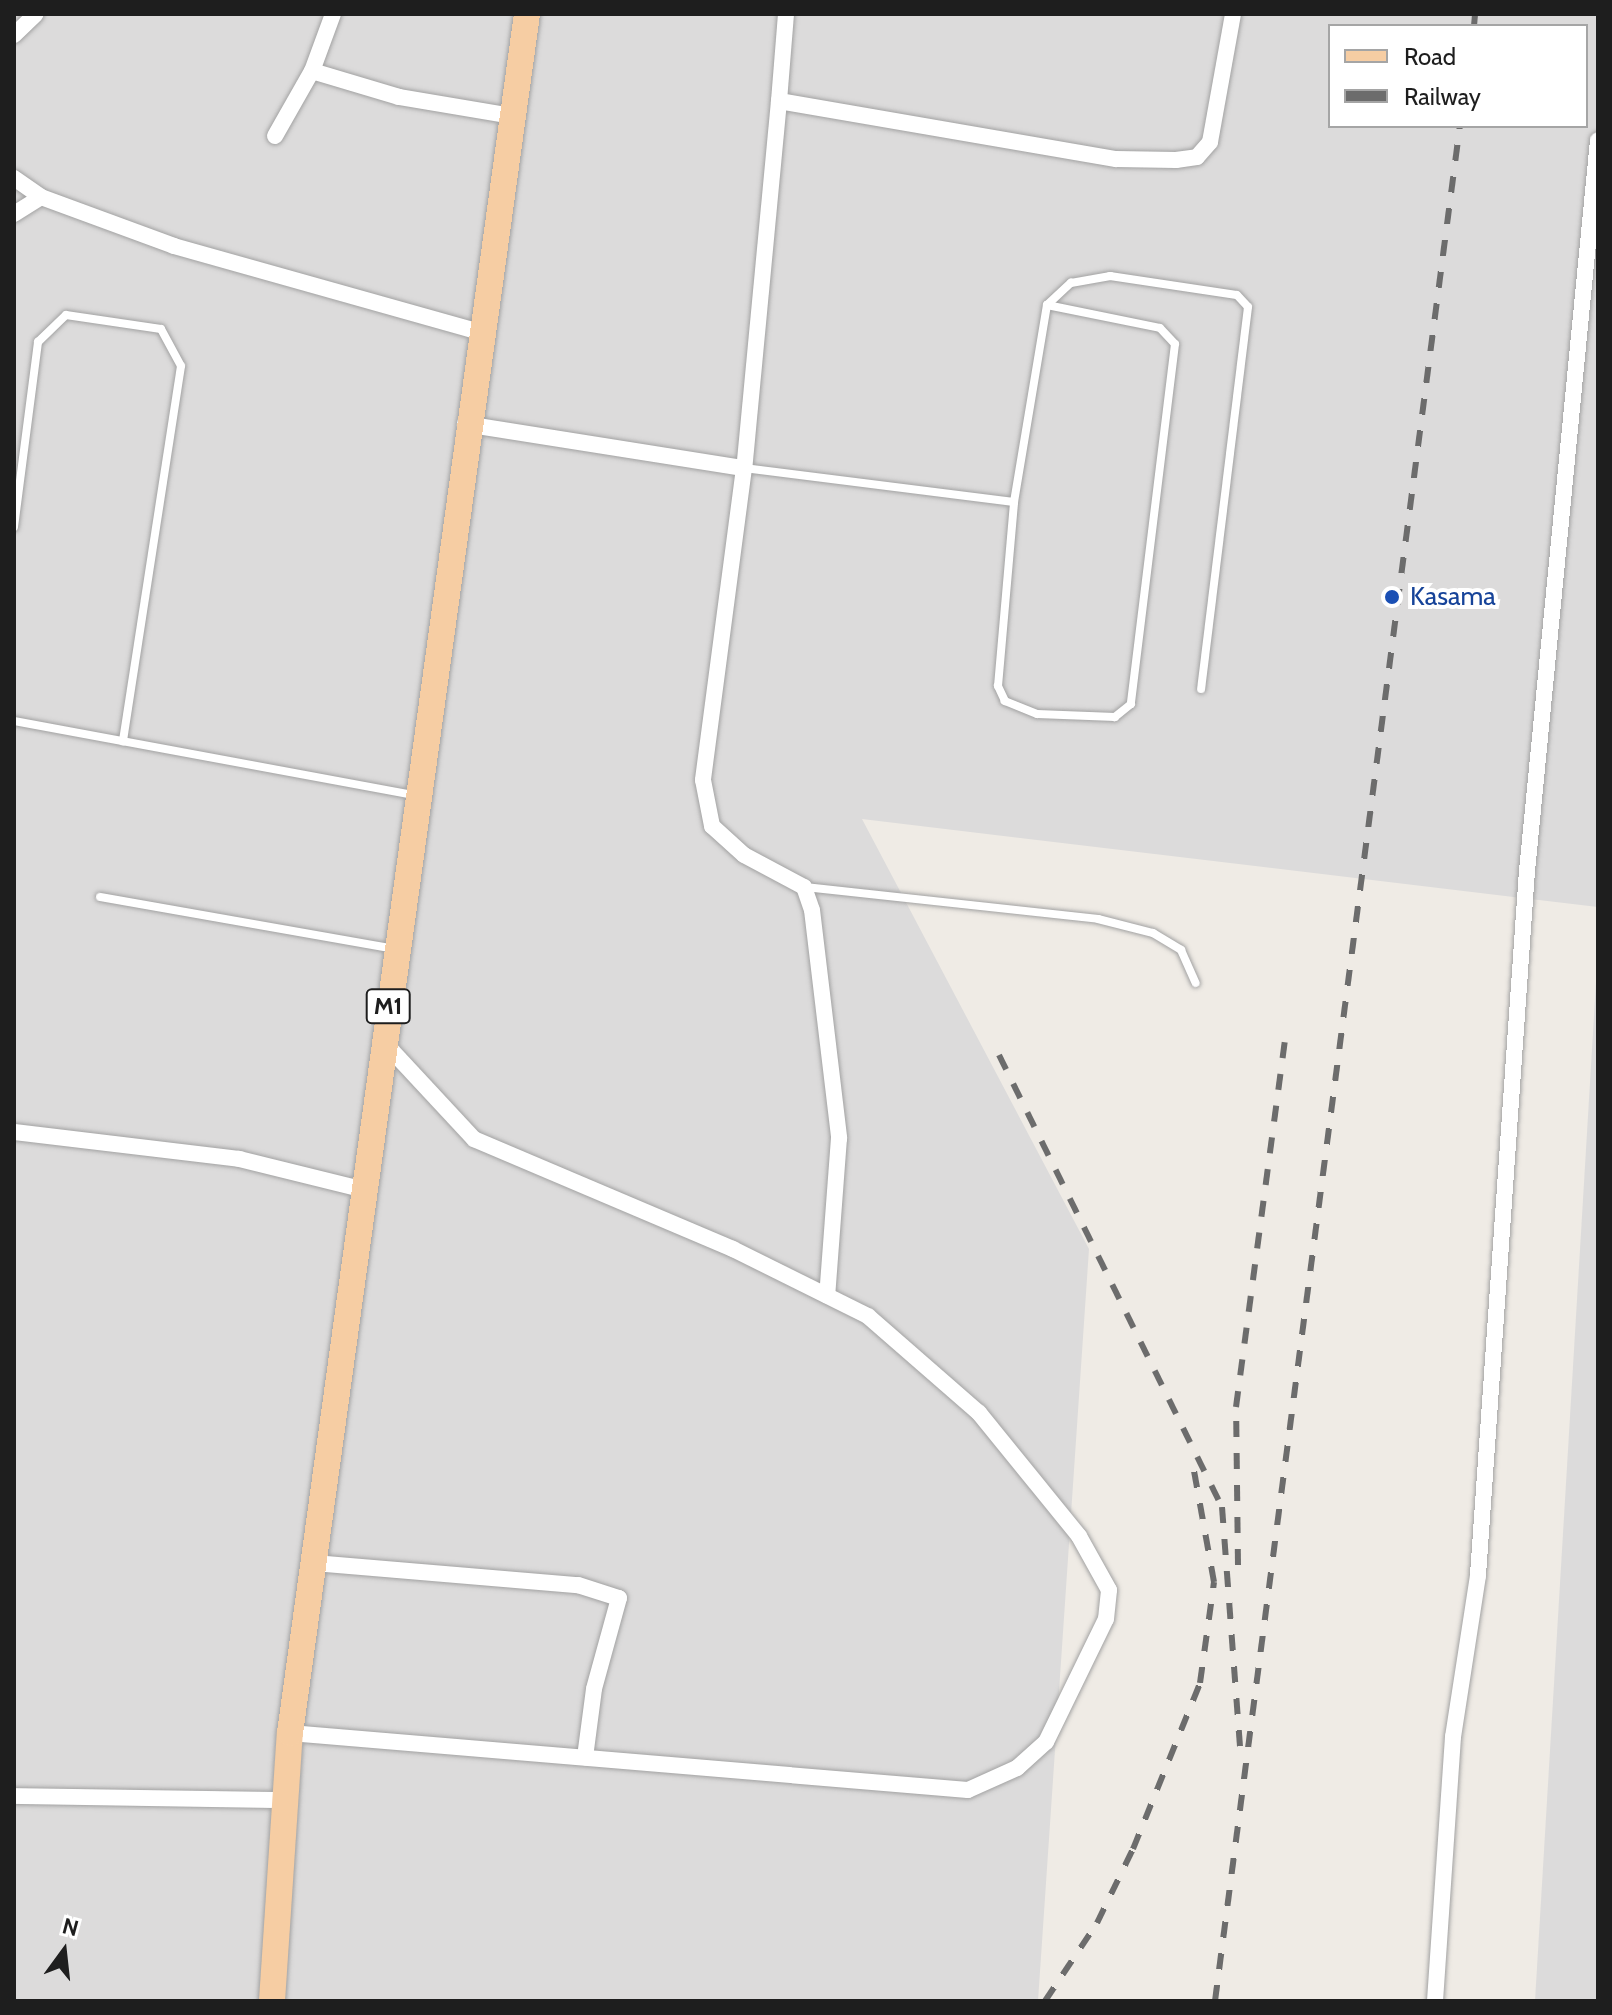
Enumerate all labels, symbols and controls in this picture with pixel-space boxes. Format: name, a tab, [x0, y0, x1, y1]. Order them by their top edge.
legend	[1328, 24, 1588, 128]
text: Road	[1404, 42, 1456, 71]
text: Railway	[1404, 82, 1481, 111]
place label: Kasama	[1410, 581, 1496, 613]
marker: Kasama	[1381, 586, 1403, 608]
road number: M1	[364, 986, 412, 1026]
north arrow	[24, 1911, 104, 1991]
text: N	[59, 1912, 81, 1942]

